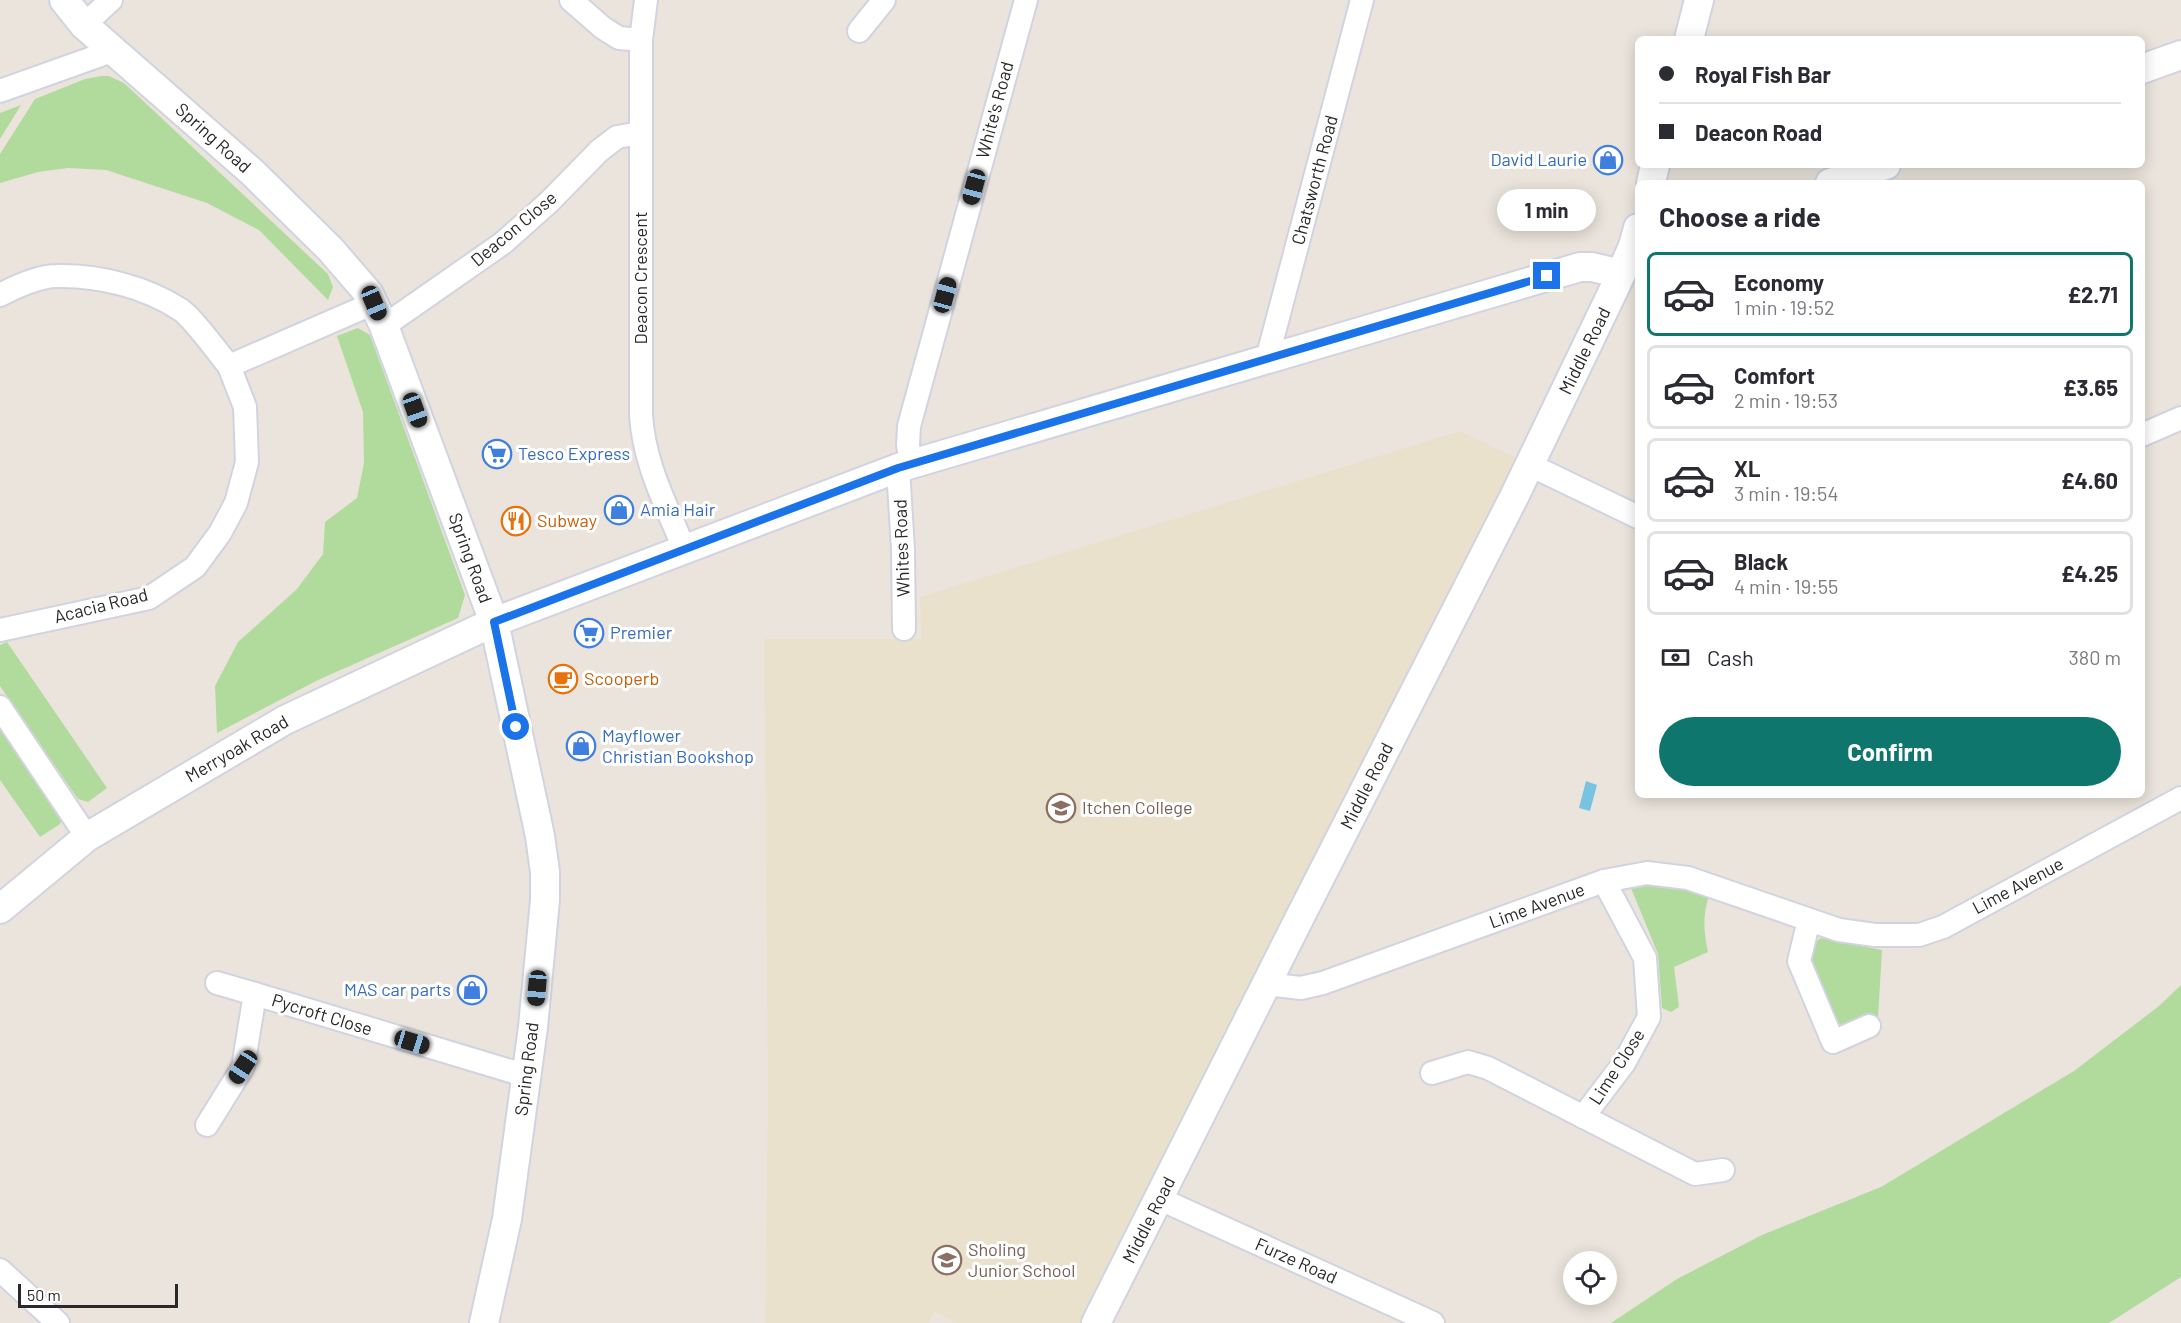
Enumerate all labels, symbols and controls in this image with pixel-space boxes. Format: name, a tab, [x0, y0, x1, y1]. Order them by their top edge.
street label: White's Road	[971, 59, 1018, 161]
text: Royal Fish Bar	[1695, 61, 1831, 87]
street label: Spring Road	[171, 98, 256, 177]
street label: Chatsworth Road	[1286, 112, 1342, 247]
text: Deacon Road	[1695, 119, 1822, 145]
shop icon: David Laurie	[1592, 144, 1624, 176]
place label: David Laurie	[1491, 148, 1587, 170]
car	[961, 167, 987, 207]
street label: Deacon Close	[466, 186, 561, 271]
callout: 1 min	[1498, 189, 1596, 231]
text: 1 min	[1525, 198, 1568, 222]
text: Choose a ride	[1659, 200, 1821, 232]
street label: Deacon Crescent	[629, 212, 651, 344]
route end	[1533, 262, 1560, 289]
icon: car	[1662, 267, 1716, 321]
text: Economy	[1734, 269, 1824, 295]
car	[932, 275, 958, 315]
text: £2.71	[2067, 281, 2118, 307]
car	[359, 283, 389, 323]
text: 1 min · 19:52	[1734, 295, 1835, 319]
street label: Middle Road	[1554, 303, 1615, 398]
icon: car	[1662, 360, 1716, 414]
text: Comfort	[1734, 362, 1815, 388]
text: £3.65	[2063, 374, 2118, 400]
text: 2 min · 19:53	[1734, 388, 1838, 412]
car	[400, 390, 430, 430]
supermarket icon: Tesco Express	[481, 438, 513, 470]
place label: Tesco Express	[518, 442, 630, 464]
icon: car	[1662, 453, 1716, 507]
text: XL	[1734, 455, 1760, 481]
text: £4.60	[2061, 467, 2118, 493]
text: 3 min · 19:54	[1734, 481, 1838, 505]
shop icon: Amia Hair	[603, 494, 635, 526]
place label: Amia Hair	[640, 498, 716, 520]
street label: Whites Road	[888, 499, 914, 597]
restaurant icon: Subway	[500, 505, 532, 537]
place label: Subway	[537, 509, 597, 531]
street label: Spring Road	[444, 510, 497, 606]
icon: car	[1662, 546, 1716, 600]
text: Black	[1734, 548, 1788, 574]
text: £4.25	[2061, 560, 2118, 586]
text: 4 min · 19:55	[1734, 574, 1838, 598]
street label: Acacia Road	[52, 583, 150, 627]
supermarket icon: Premier	[573, 617, 605, 649]
place label: Premier	[610, 621, 673, 643]
icon: cash	[1659, 641, 1692, 674]
text: Cash	[1707, 644, 1754, 670]
text: 380 m	[2068, 645, 2121, 669]
cafe icon: Scooperb	[547, 663, 579, 695]
place label: Scooperb	[584, 667, 659, 689]
street label: Merryoak Road	[181, 710, 292, 787]
route start	[502, 713, 529, 740]
button: Confirm	[1659, 717, 2121, 786]
place label: Mayflower Christian Bookshop	[602, 724, 754, 767]
shop icon: Mayflower Christian Bookshop	[565, 730, 597, 762]
street label: Middle Road	[1335, 739, 1397, 833]
school or university icon: Itchen College	[1045, 792, 1077, 824]
place label: Itchen College	[1082, 796, 1193, 818]
street label: Lime Avenue	[1968, 852, 2067, 918]
street label: Lime Avenue	[1486, 878, 1587, 932]
car	[526, 969, 548, 1007]
shop icon: MAS car parts	[456, 974, 488, 1006]
place label: MAS car parts	[344, 978, 451, 1000]
street label: Pycroft Close	[269, 988, 375, 1040]
street label: Spring Road	[509, 1021, 543, 1117]
street label: Lime Close	[1584, 1024, 1649, 1108]
car	[392, 1028, 432, 1056]
car	[226, 1047, 260, 1087]
street label: Middle Road	[1117, 1173, 1179, 1267]
street label: Furze Road	[1252, 1232, 1341, 1288]
place label: Sholing Junior School	[968, 1238, 1076, 1281]
school or university icon: Sholing Junior School	[931, 1244, 963, 1276]
map controls	[1563, 1251, 1617, 1305]
button: locate	[1563, 1251, 1617, 1305]
scale bar	[18, 1281, 178, 1308]
text: 50 m	[27, 1285, 61, 1304]

